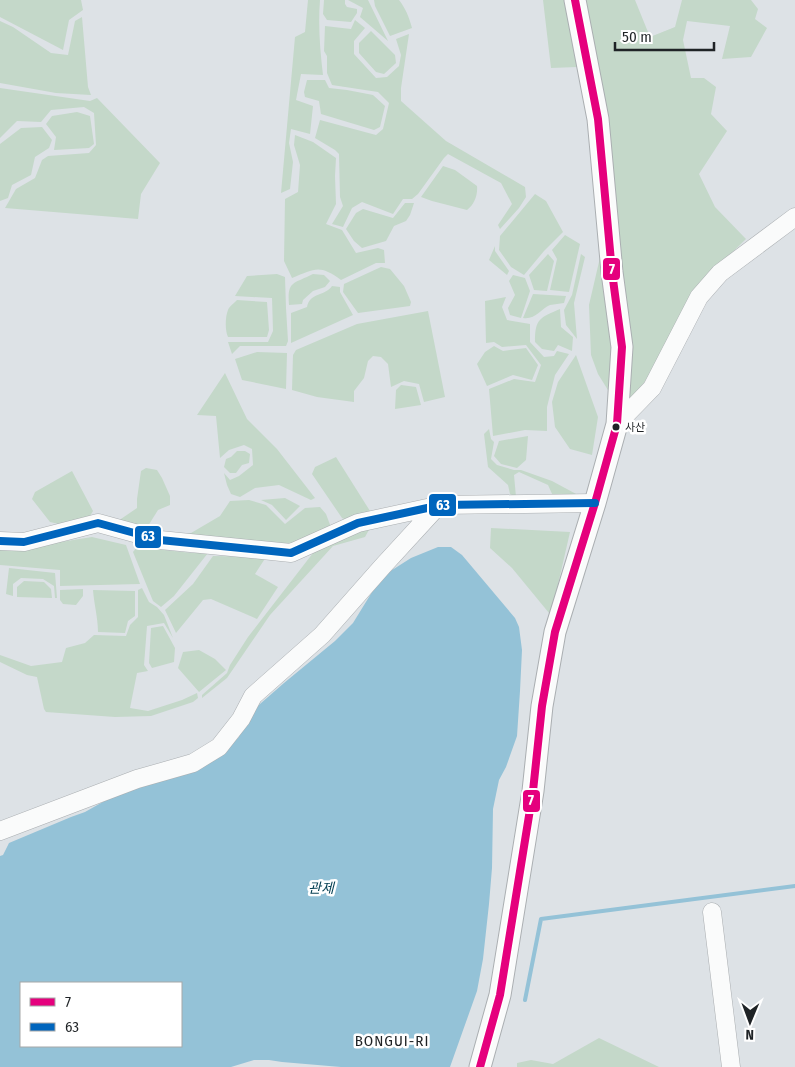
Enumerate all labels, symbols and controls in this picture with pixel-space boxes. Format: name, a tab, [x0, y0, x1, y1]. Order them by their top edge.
scale bar	[615, 20, 714, 52]
text: 50 m	[622, 28, 652, 46]
line badge: 7	[602, 257, 621, 281]
text: 7	[609, 261, 615, 278]
place label: 사산	[625, 421, 645, 434]
marker: 사산	[611, 422, 621, 432]
line badge: 63	[428, 493, 457, 517]
text: 63	[436, 497, 450, 514]
line badge: 63	[134, 525, 162, 549]
text: 63	[141, 528, 155, 545]
line badge: 7	[522, 789, 541, 813]
text: 7	[528, 792, 534, 809]
water label: 관제	[308, 880, 336, 897]
legend	[20, 982, 182, 1047]
text: 7	[65, 993, 71, 1011]
north arrow	[725, 997, 775, 1047]
text: 63	[65, 1018, 79, 1036]
text: N	[745, 1026, 754, 1043]
district label: BONGUI-RI	[355, 1032, 429, 1050]

